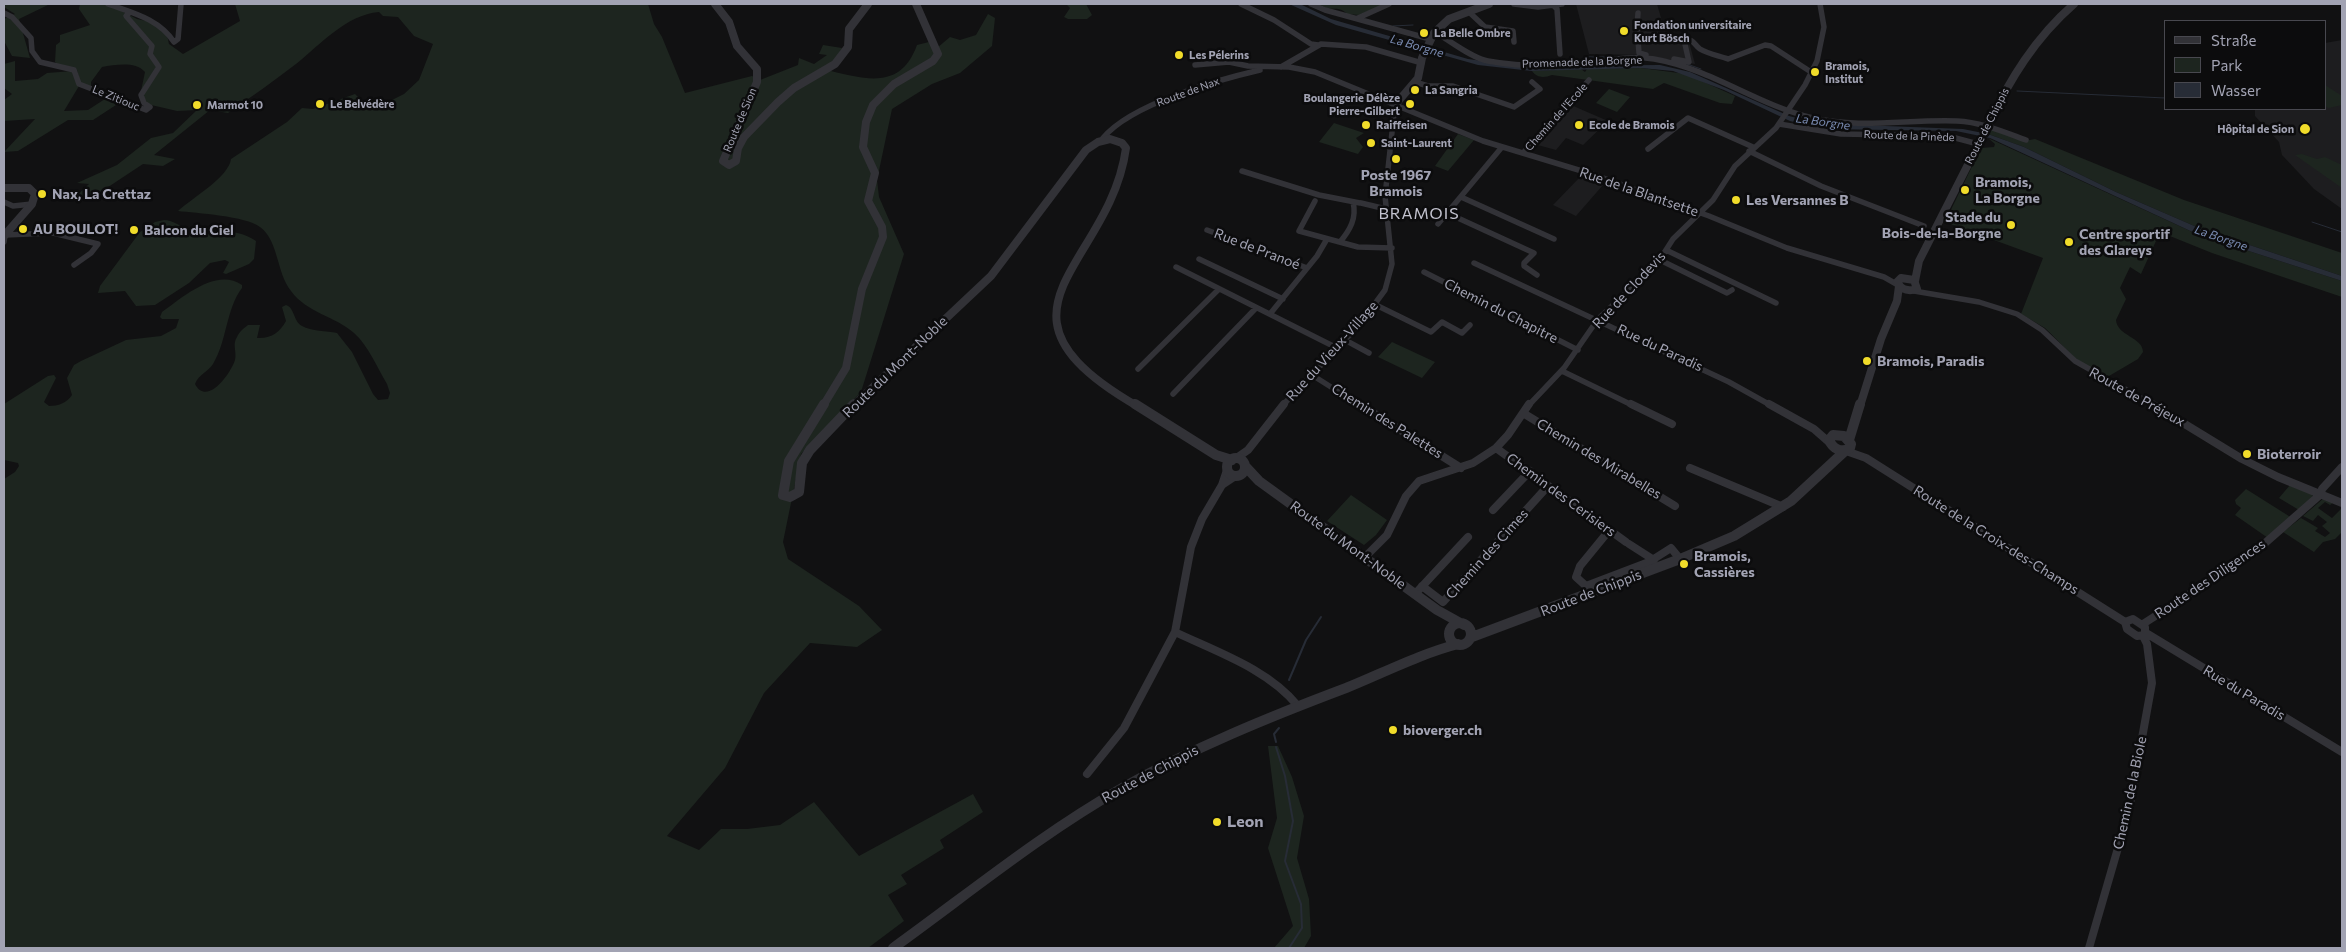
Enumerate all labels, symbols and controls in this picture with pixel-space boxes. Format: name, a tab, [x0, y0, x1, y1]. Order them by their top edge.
place label: Fondation universitaire Kurt Bösch	[1634, 18, 1752, 44]
legend	[2164, 20, 2326, 110]
marker: Fondation universitaire Kurt Bösch	[1618, 25, 1630, 37]
place label: La Belle Ombre	[1434, 26, 1510, 40]
marker: La Belle Ombre	[1418, 27, 1430, 39]
text: Straße	[2211, 31, 2257, 49]
water label: La Borgne	[1389, 32, 1445, 60]
place label: Les Pélerins	[1189, 48, 1249, 62]
marker: Les Pélerins	[1173, 49, 1185, 61]
street label: Promenade de la Borgne	[1522, 53, 1642, 71]
text: Park	[2211, 56, 2242, 74]
place label: Bramois, Institut	[1825, 59, 1870, 85]
marker: Bramois, Institut	[1809, 66, 1821, 78]
street label: Route de Nax	[1155, 74, 1221, 110]
street label: Chemin de l'Ecole	[1522, 80, 1590, 154]
text: Wasser	[2211, 81, 2261, 99]
street label: Le Zitiouc	[90, 83, 142, 113]
place label: La Sangria	[1425, 83, 1477, 97]
marker: La Sangria	[1409, 84, 1421, 96]
street label: Route de Sion	[721, 86, 759, 154]
street label: Route de Chippis	[1962, 86, 2012, 166]
place label: Boulangerie Délèze Pierre-Gilbert	[1303, 91, 1400, 117]
place label: Le Belvédère	[330, 97, 394, 111]
place label: Marmot 10	[207, 98, 263, 112]
marker: Le Belvédère	[314, 98, 326, 110]
marker: Boulangerie Délèze Pierre-Gilbert	[1404, 98, 1416, 110]
marker: Marmot 10	[191, 99, 203, 111]
water label: La Borgne	[1795, 111, 1851, 133]
place label: Raiffeisen	[1376, 118, 1427, 132]
place label: Ecole de Bramois	[1589, 118, 1675, 132]
marker: Raiffeisen	[1360, 119, 1372, 131]
marker: Ecole de Bramois	[1573, 119, 1585, 131]
place label: Hôpital de Sion	[2217, 122, 2294, 136]
marker: Hôpital de Sion	[2298, 122, 2312, 136]
street label: Route de la Pinède	[1863, 128, 1955, 144]
place label: Saint-Laurent	[1381, 136, 1452, 150]
marker: Saint-Laurent	[1365, 137, 1377, 149]
marker: Poste 1967 Bramois	[1390, 153, 1402, 165]
street label: Rue de la Blantsette	[1577, 164, 1701, 220]
place label: Poste 1967 Bramois	[1361, 167, 1431, 200]
place label: Bramois, La Borgne	[1975, 174, 2040, 206]
marker: Bramois, La Borgne	[1959, 184, 1971, 196]
place label: Nax, La Crettaz	[52, 186, 151, 202]
marker: Nax, La Crettaz	[36, 188, 48, 200]
place label: Les Versannes B	[1746, 192, 1849, 208]
marker: Les Versannes B	[1730, 194, 1742, 206]
district label: BRAMOIS	[1378, 204, 1460, 224]
place label: Stade du Bois-de-la-Borgne	[1882, 209, 2001, 242]
marker: Stade du Bois-de-la-Borgne	[2005, 219, 2017, 231]
place label: AU BOULOT!	[33, 221, 118, 237]
place label: Balcon du Ciel	[144, 222, 234, 238]
water label: La Borgne	[2193, 222, 2249, 254]
marker: AU BOULOT!	[17, 223, 29, 235]
marker: Balcon du Ciel	[128, 224, 140, 236]
street label: Rue de Pranoé	[1212, 225, 1302, 273]
place label: Centre sportif des Glareys	[2079, 226, 2170, 258]
marker: Centre sportif des Glareys	[2063, 236, 2075, 248]
street label: Rue de Clodevis	[1589, 248, 1669, 332]
street label: Chemin du Chapitre	[1441, 275, 1561, 347]
street label: Rue du Vieux-Village	[1283, 297, 1381, 405]
street label: Route du Mont-Noble	[839, 313, 951, 421]
street label: Rue du Paradis	[1614, 321, 1706, 375]
place label: Bramois, Paradis	[1877, 353, 1984, 369]
marker: Bramois, Paradis	[1861, 355, 1873, 367]
street label: Route de Préjeux	[2086, 364, 2188, 430]
street label: Chemin des Palettes	[1328, 380, 1446, 462]
street label: Chemin des Mirabelles	[1534, 415, 1664, 503]
place label: Bioterroir	[2257, 446, 2321, 462]
marker: Bioterroir	[2241, 448, 2253, 460]
street label: Chemin des Cerisiers	[1503, 450, 1619, 540]
street label: Route de la Croix-des-Champs	[1910, 482, 2082, 598]
street label: Route du Mont-Noble	[1287, 497, 1409, 593]
street label: Chemin des Cimes	[1442, 506, 1532, 602]
street label: Route des Diligences	[2151, 536, 2269, 622]
place label: Bramois, Cassières	[1694, 548, 1755, 580]
marker: Bramois, Cassières	[1678, 558, 1690, 570]
street label: Route de Chippis	[1538, 566, 1644, 620]
street label: Rue du Paradis	[2200, 662, 2288, 724]
place label: bioverger.ch	[1403, 722, 1482, 738]
marker: bioverger.ch	[1387, 724, 1399, 736]
street label: Chemin de la Biole	[2110, 735, 2150, 851]
street label: Route de Chippis	[1099, 742, 1201, 806]
place label: Leon	[1227, 812, 1264, 832]
marker: Leon	[1211, 816, 1223, 828]

